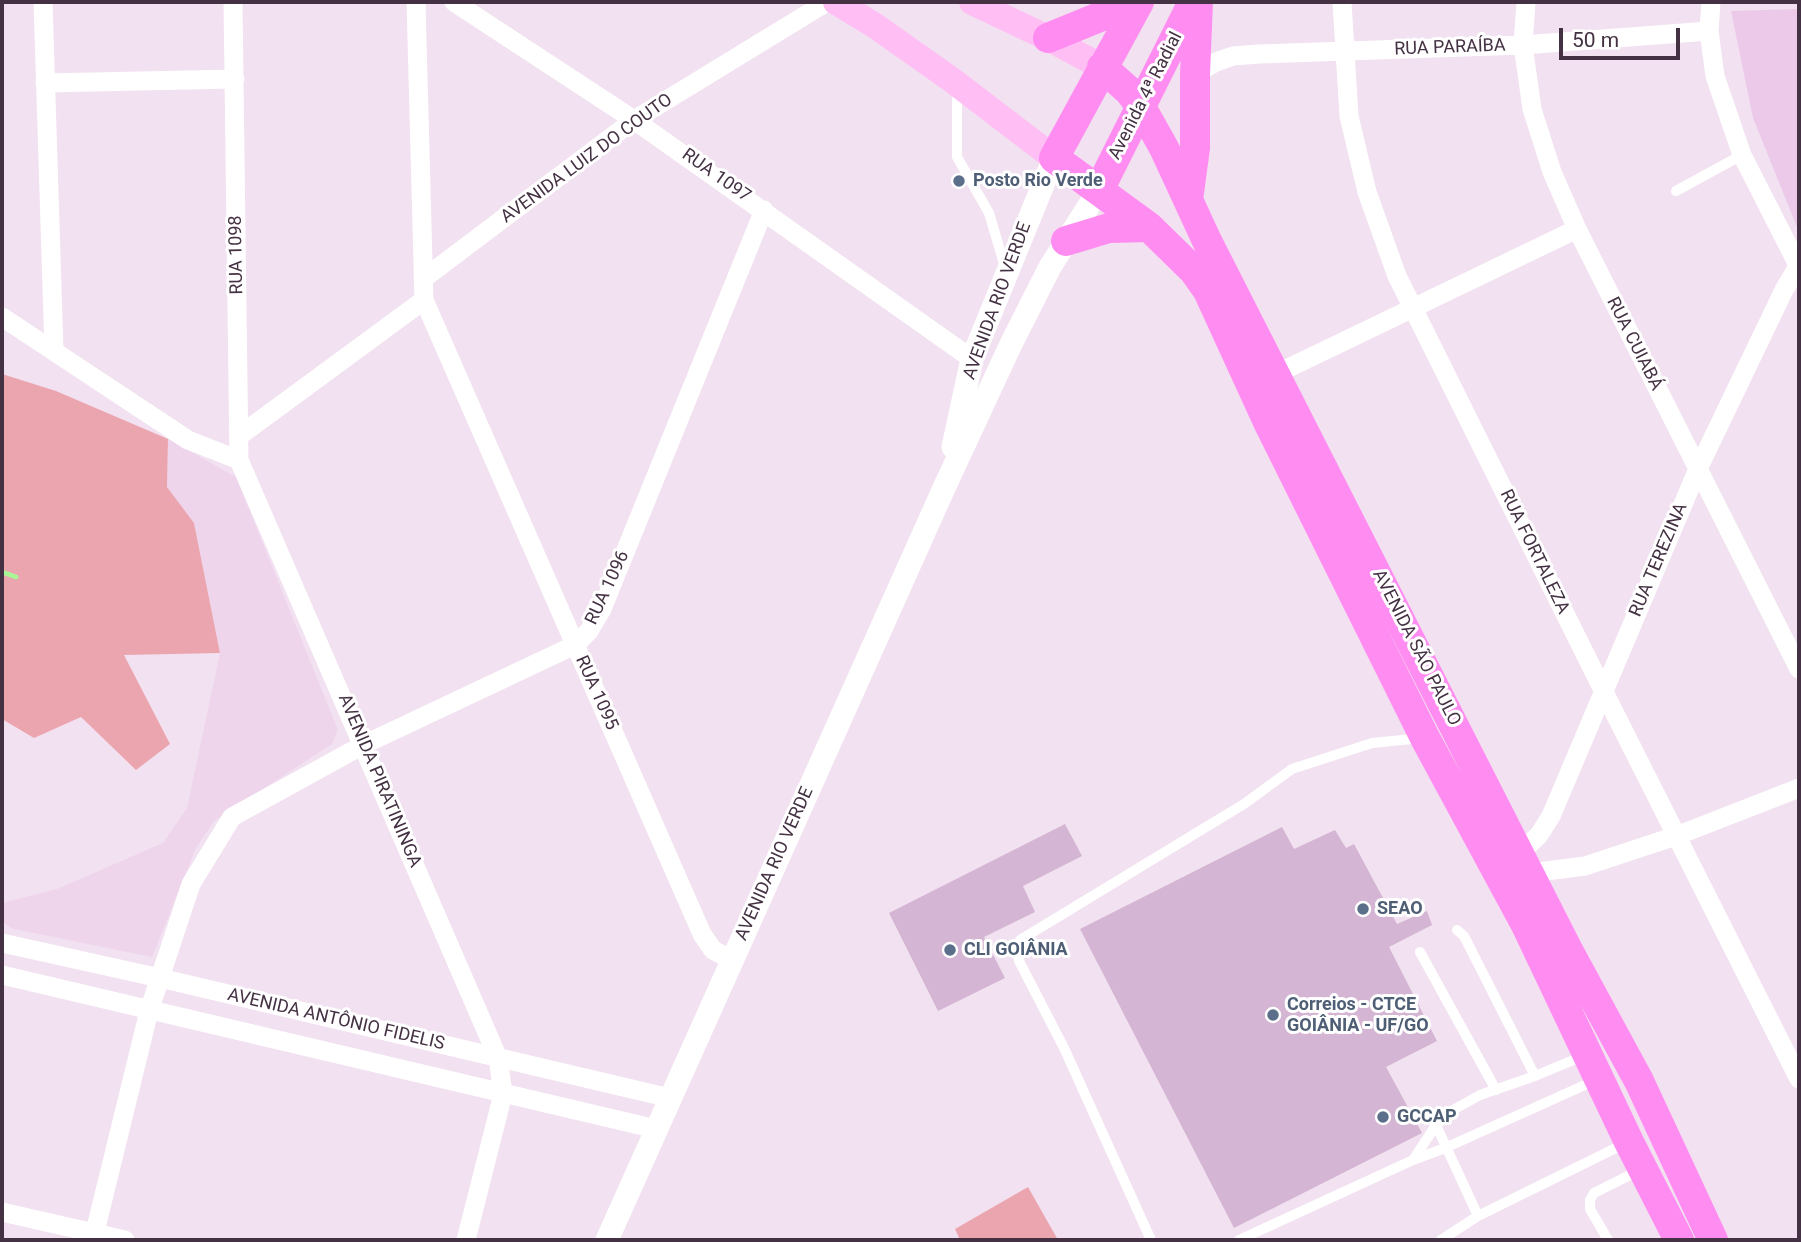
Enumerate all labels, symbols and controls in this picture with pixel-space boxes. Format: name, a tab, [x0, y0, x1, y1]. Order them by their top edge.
scale bar	[1563, 14, 1684, 58]
text: 50 m	[1572, 28, 1619, 52]
street label: Avenida 4ª Radial	[1105, 29, 1187, 163]
street label: RUA PARAÍBA	[1394, 35, 1506, 61]
street label: AVENIDA LUIZ DO COUTO	[497, 90, 677, 228]
street label: RUA 1097	[677, 144, 755, 208]
place label: Posto Rio Verde	[973, 170, 1103, 192]
marker: Posto Rio Verde	[951, 173, 967, 189]
street label: RUA 1098	[226, 215, 248, 295]
street label: AVENIDA RIO VERDE	[959, 219, 1037, 383]
street label: RUA CUIABÁ	[1601, 294, 1667, 394]
street label: RUA FORTALEZA	[1495, 486, 1573, 618]
street label: RUA TEREZINA	[1625, 500, 1693, 620]
street label: RUA 1096	[581, 548, 635, 628]
street label: AVENIDA SÃO PAULO	[1367, 566, 1465, 730]
street label: RUA 1095	[570, 652, 622, 734]
street label: AVENIDA PIRATININGA	[333, 691, 425, 871]
street label: AVENIDA RIO VERDE	[731, 784, 819, 944]
place label: SEAO	[1377, 898, 1423, 920]
marker: SEAO	[1355, 901, 1371, 917]
place label: CLI GOIÂNIA	[964, 939, 1068, 961]
marker: CLI GOIÂNIA	[942, 942, 958, 958]
street label: AVENIDA ANTÔNIO FIDELIS	[225, 984, 447, 1056]
place label: Correios - CTCE GOIÂNIA - UF/GO	[1287, 994, 1429, 1036]
marker: Correios - CTCE GOIÂNIA - UF/GO	[1265, 1007, 1281, 1023]
place label: GCCAP	[1397, 1106, 1457, 1128]
marker: GCCAP	[1375, 1109, 1391, 1125]

